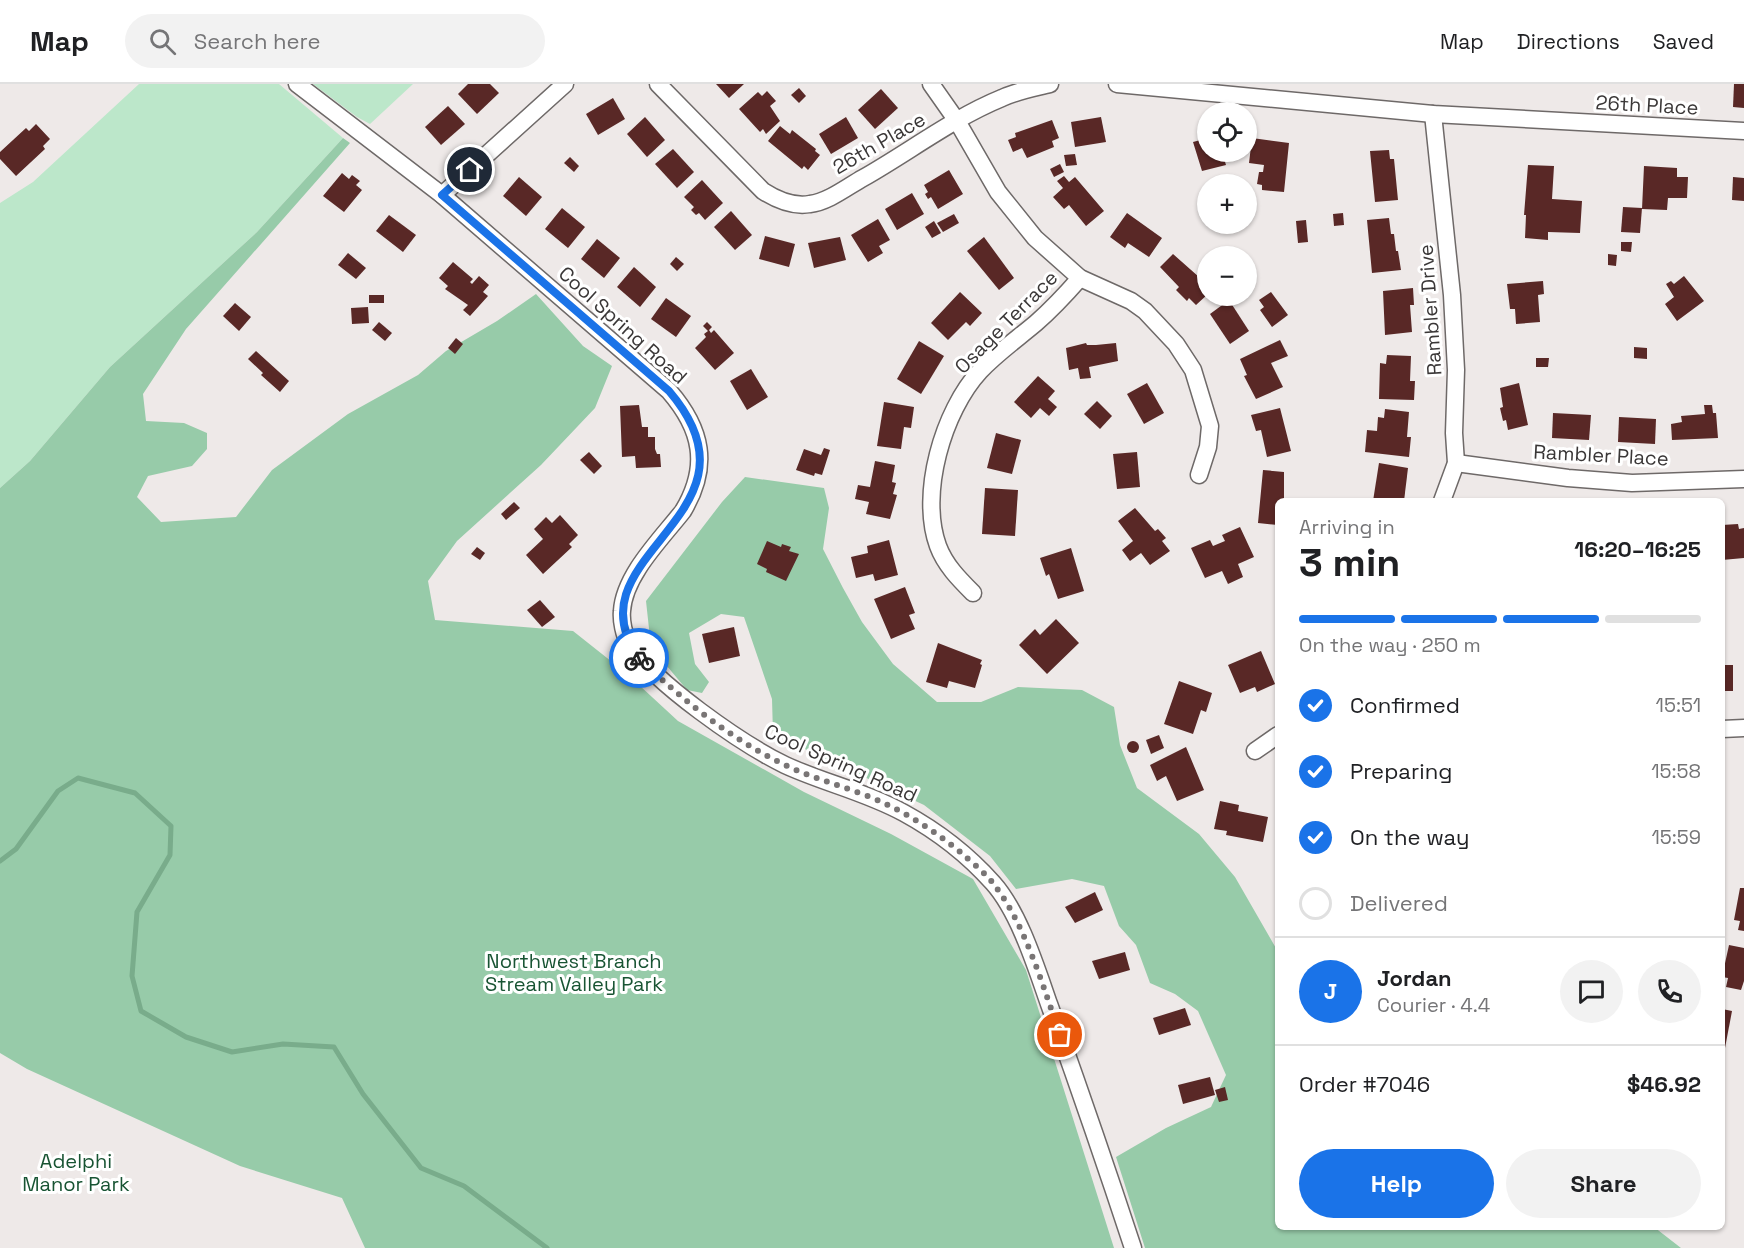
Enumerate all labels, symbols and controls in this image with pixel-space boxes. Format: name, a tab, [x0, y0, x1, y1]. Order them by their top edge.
search box	[125, 14, 545, 68]
text: Map	[30, 23, 89, 59]
icon: search	[146, 25, 179, 58]
text: Search here	[194, 27, 321, 55]
text: Map	[1440, 28, 1484, 55]
text: Directions	[1517, 28, 1620, 55]
text: Saved	[1653, 28, 1714, 55]
street label: 26th Place	[1595, 89, 1699, 121]
map controls	[1197, 102, 1257, 306]
button: locate	[1197, 102, 1257, 162]
street label: 26th Place	[828, 106, 930, 180]
pin	[444, 144, 495, 195]
icon: home	[453, 153, 486, 186]
button: +	[1197, 174, 1257, 234]
street label: Rambler Drive	[1412, 243, 1448, 377]
button: −	[1197, 246, 1257, 306]
street label: Cool Spring Road	[553, 260, 693, 390]
street label: Osage Terrace	[949, 265, 1063, 379]
street label: Rambler Place	[1533, 438, 1669, 472]
text: Arriving in	[1299, 514, 1395, 540]
text: 16:20–16:25	[1574, 535, 1701, 563]
text: 3 min	[1299, 538, 1400, 587]
courier	[609, 628, 669, 688]
text: On the way · 250 m	[1299, 632, 1481, 658]
icon: bike	[623, 642, 656, 675]
icon: check	[1299, 689, 1332, 722]
text: Confirmed	[1350, 691, 1460, 719]
text: 15:51	[1656, 692, 1701, 718]
street label: Cool Spring Road	[761, 718, 921, 808]
icon: check	[1299, 755, 1332, 788]
text: Preparing	[1350, 757, 1452, 785]
text: 15:58	[1651, 758, 1701, 784]
icon: check	[1299, 821, 1332, 854]
text: On the way	[1350, 823, 1469, 851]
text: 15:59	[1651, 824, 1701, 850]
text: Delivered	[1350, 889, 1448, 917]
park label: Northwest Branch Stream Valley Park	[485, 948, 663, 997]
button: chat	[1560, 960, 1623, 1023]
button: phone	[1638, 960, 1701, 1023]
text: Jordan	[1377, 964, 1452, 992]
text: J	[1324, 977, 1337, 1005]
text: Courier · 4.4	[1377, 992, 1490, 1018]
pin	[1034, 1009, 1085, 1060]
icon: bag	[1043, 1018, 1076, 1051]
text: Order #7046	[1299, 1070, 1430, 1098]
text: $46.92	[1627, 1070, 1701, 1098]
park label: Adelphi Manor Park	[22, 1148, 130, 1197]
button: Help	[1299, 1149, 1494, 1218]
button: Share	[1506, 1149, 1701, 1218]

